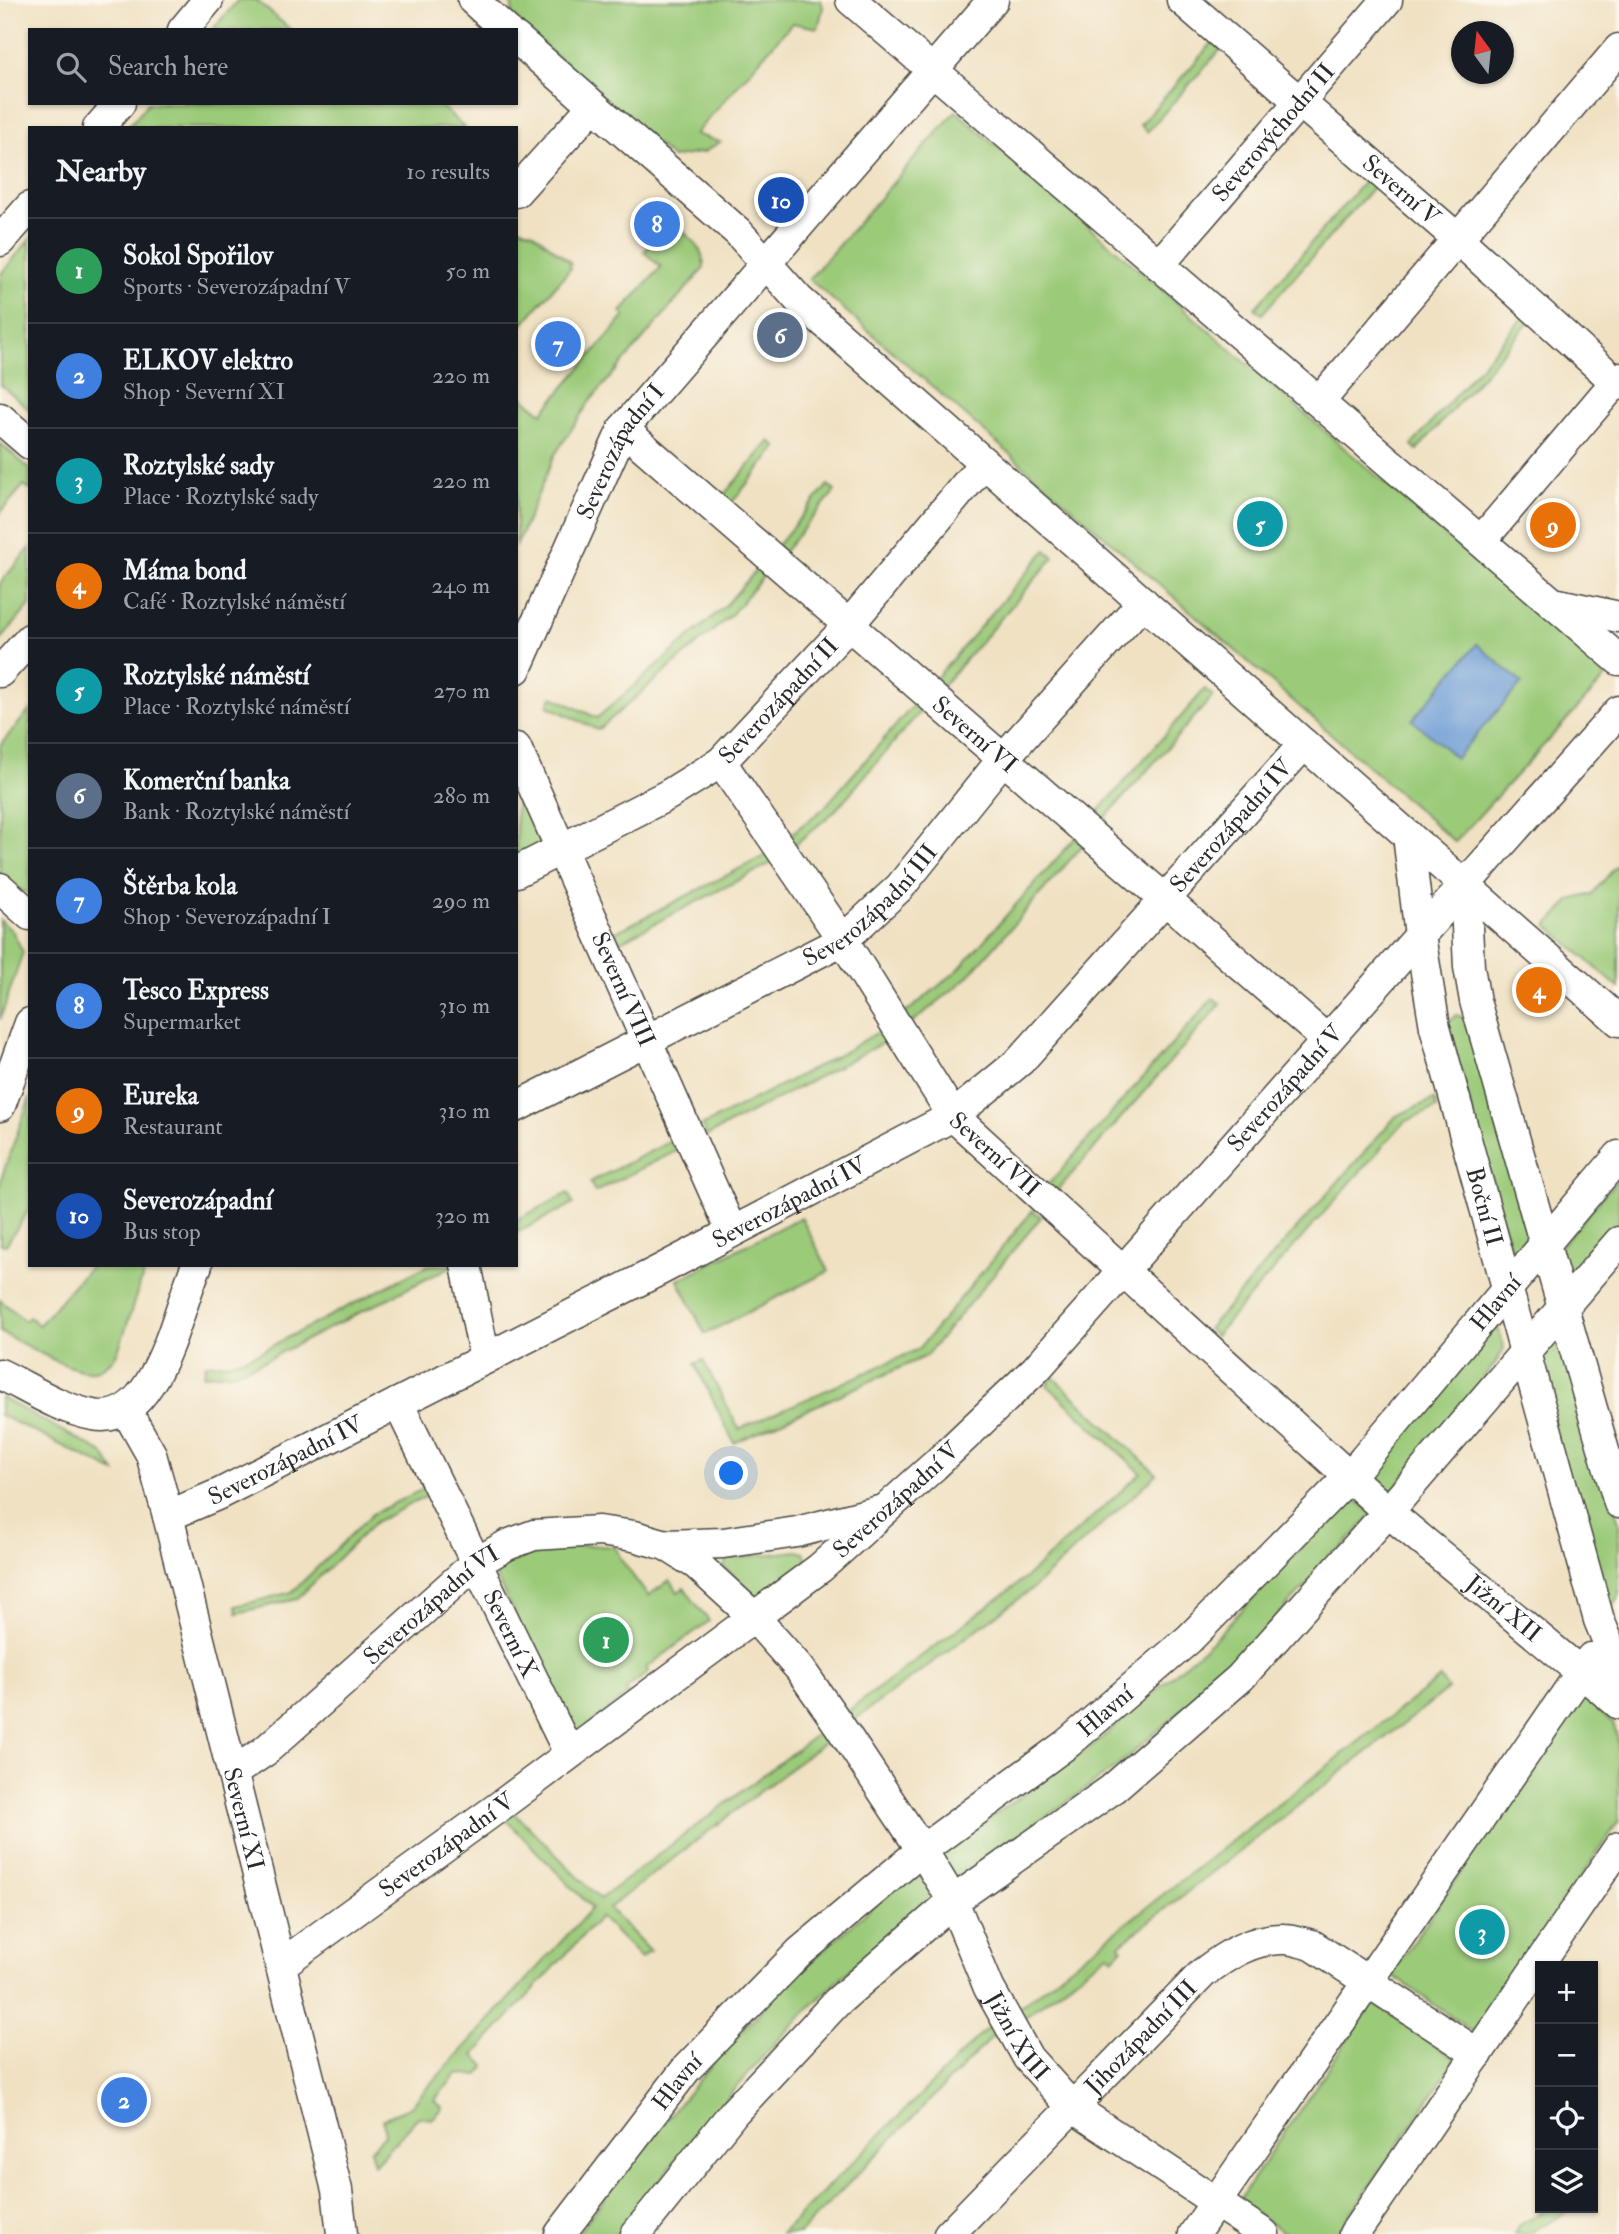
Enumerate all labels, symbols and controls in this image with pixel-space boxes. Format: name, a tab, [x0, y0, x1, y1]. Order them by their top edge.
north arrow	[1451, 21, 1514, 84]
search box	[28, 28, 518, 105]
icon: search	[52, 48, 90, 86]
text: Search here	[108, 51, 228, 83]
street label: Severovýchodní II	[1205, 57, 1341, 208]
street label: Severní V	[1356, 148, 1448, 233]
text: Nearby	[56, 153, 146, 190]
text: 10 results	[406, 157, 490, 186]
pin: 10	[758, 174, 804, 226]
pin: 8	[634, 198, 680, 250]
text: Sokol Spořilov	[123, 240, 273, 272]
text: 1	[75, 256, 83, 285]
text: 50 m	[446, 256, 490, 285]
text: Sports · Severozápadní V	[123, 272, 350, 301]
pin: 6	[757, 309, 803, 361]
pin: 7	[535, 318, 581, 370]
text: ELKOV elektro	[123, 345, 293, 377]
text: 2	[73, 361, 85, 390]
text: 220 m	[432, 361, 490, 390]
text: Shop · Severní XI	[123, 377, 285, 406]
street label: Severozápadní I	[569, 377, 671, 524]
text: Roztylské sady	[123, 450, 274, 482]
text: 3	[75, 466, 83, 495]
text: 220 m	[432, 466, 490, 495]
text: Place · Roztylské sady	[123, 482, 318, 511]
pin: 5	[1237, 498, 1283, 550]
pin: 9	[1530, 499, 1576, 551]
text: Máma bond	[123, 555, 246, 587]
text: 4	[73, 571, 85, 600]
text: 240 m	[431, 571, 490, 600]
text: Café · Roztylské náměstí	[123, 587, 345, 616]
street label: Severozápadní II	[712, 630, 845, 770]
text: Roztylské náměstí	[123, 660, 309, 692]
text: 5	[74, 676, 84, 705]
text: 270 m	[433, 676, 490, 705]
street label: Severní VI	[926, 689, 1024, 780]
text: Place · Roztylské náměstí	[123, 692, 350, 721]
street label: Severozápadní IV	[1163, 751, 1300, 899]
text: Komerční banka	[123, 765, 290, 797]
text: 6	[73, 781, 85, 810]
text: 280 m	[433, 781, 490, 810]
text: Bank · Roztylské náměstí	[123, 797, 350, 826]
street label: Severozápadní III	[797, 837, 944, 973]
text: Štěrba kola	[123, 870, 237, 902]
text: 7	[74, 886, 84, 915]
text: 290 m	[432, 886, 490, 915]
text: Shop · Severozápadní I	[123, 902, 331, 931]
street label: Severní VIII	[585, 927, 663, 1051]
pin: 4	[1516, 964, 1562, 1016]
text: Tesco Express	[123, 975, 269, 1007]
text: 8	[74, 991, 84, 1020]
text: 310 m	[439, 991, 490, 1020]
text: Supermarket	[123, 1007, 241, 1036]
street label: Severozápadní V	[1220, 1017, 1350, 1158]
text: Eureka	[123, 1080, 199, 1112]
text: 9	[73, 1096, 85, 1125]
text: 310 m	[439, 1096, 490, 1125]
street label: Severní VII	[943, 1105, 1047, 1204]
text: Restaurant	[123, 1112, 223, 1141]
street label: Severozápadní IV	[707, 1148, 872, 1255]
street label: Boční II	[1459, 1164, 1510, 1249]
text: Severozápadní	[123, 1185, 273, 1217]
text: 10	[69, 1201, 89, 1230]
text: 320 m	[435, 1201, 490, 1230]
text: Bus stop	[123, 1217, 201, 1246]
street label: Hlavní	[1463, 1267, 1529, 1337]
street label: Severozápadní IV	[203, 1408, 369, 1512]
street label: Severozápadní V	[826, 1434, 967, 1565]
your location	[714, 1456, 748, 1490]
street label: Severozápadní VI	[357, 1538, 504, 1672]
street label: Jižní XII	[1459, 1567, 1548, 1649]
street label: Severní X	[476, 1584, 546, 1684]
pin: 1	[583, 1614, 629, 1666]
street label: Hlavní	[1071, 1677, 1141, 1744]
street label: Severní XI	[216, 1764, 272, 1873]
street label: Severozápadní V	[372, 1785, 521, 1904]
pin: 3	[1459, 1906, 1505, 1958]
map controls	[1535, 1961, 1598, 2213]
button: +	[1535, 1961, 1598, 2024]
street label: Jihozápadní III	[1077, 1973, 1204, 2102]
street label: Jižní XIII	[978, 1985, 1056, 2087]
button: −	[1535, 2024, 1598, 2087]
street label: Hlavní	[645, 2045, 710, 2117]
pin: 2	[101, 2074, 147, 2126]
button: locate	[1535, 2087, 1598, 2150]
button: layers	[1535, 2150, 1598, 2213]

